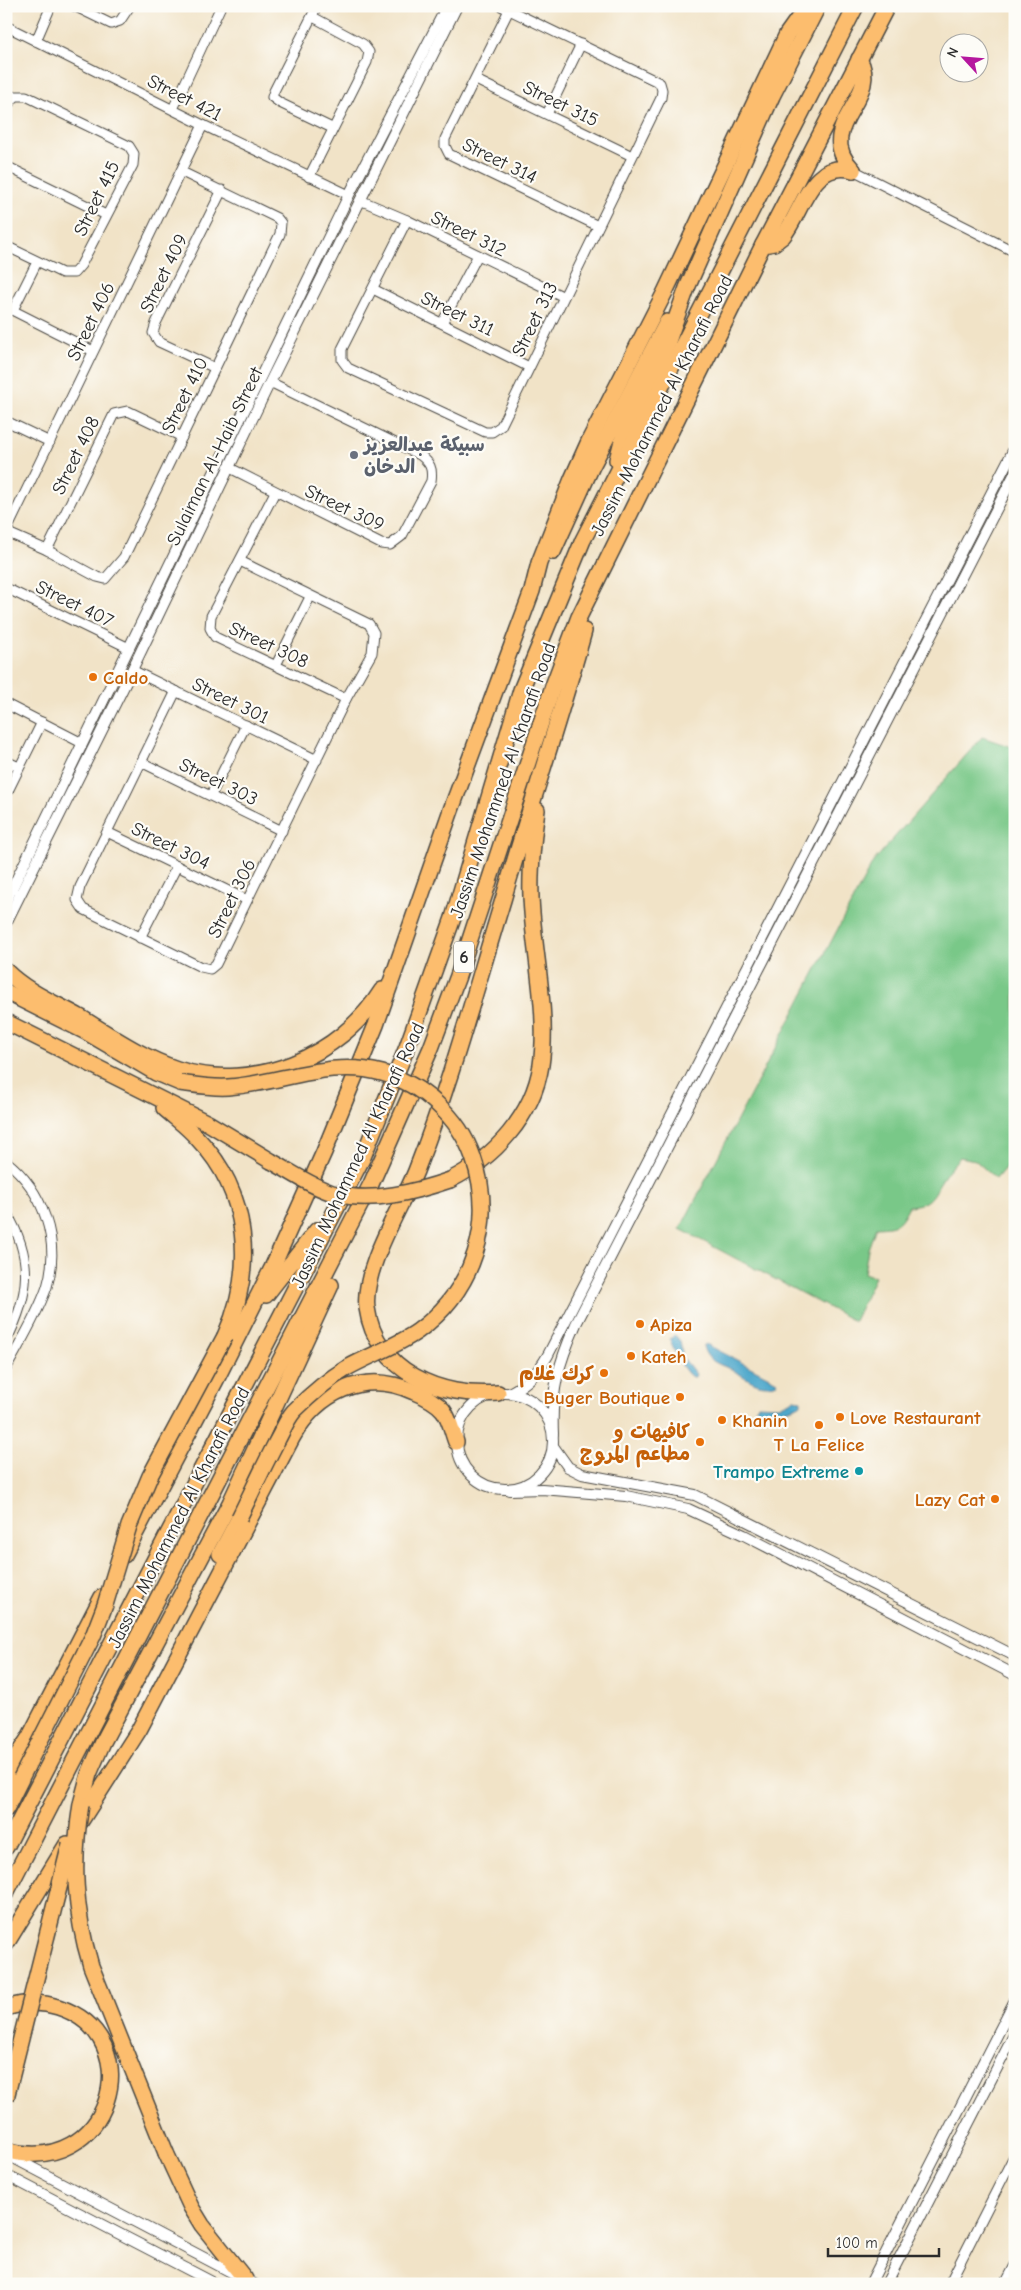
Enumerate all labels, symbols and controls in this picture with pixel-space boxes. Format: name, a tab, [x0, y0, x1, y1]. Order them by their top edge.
north arrow	[938, 32, 988, 82]
text: N	[943, 45, 962, 60]
street label: Street 421	[144, 70, 225, 126]
street label: Street 315	[519, 76, 602, 132]
street label: Street 314	[459, 133, 540, 188]
street label: Street 415	[69, 157, 125, 240]
street label: Street 312	[427, 206, 510, 262]
street label: Street 409	[135, 231, 192, 316]
street label: Jassim Mohammed Al Kharafi Road	[586, 271, 738, 540]
street label: Street 406	[62, 278, 119, 364]
street label: Street 313	[507, 278, 562, 361]
street label: Street 311	[417, 287, 498, 341]
street label: Street 410	[157, 354, 213, 437]
street label: Sulaiman Al-Haib Street	[162, 363, 268, 549]
street label: Street 408	[47, 413, 104, 498]
place label: سبيكة عبدالعزيز الدخان	[362, 434, 485, 478]
marker: سبيكة عبدالعزيز الدخان	[348, 449, 360, 461]
street label: Street 309	[301, 480, 388, 536]
street label: Street 407	[32, 576, 117, 632]
street label: Street 308	[225, 617, 312, 673]
street label: Jassim Mohammed Al Kharafi Road	[445, 640, 561, 921]
place label: Caldo	[103, 667, 148, 689]
marker: Caldo	[87, 671, 99, 683]
street label: Street 301	[189, 673, 273, 729]
street label: Street 303	[176, 753, 261, 810]
street label: Street 304	[128, 818, 213, 874]
street label: Street 306	[203, 855, 261, 942]
road number: 6	[454, 942, 474, 972]
street label: Jassim Mohammed Al Kharafi Road	[287, 1019, 429, 1292]
place label: Apiza	[650, 1314, 692, 1336]
marker: Apiza	[634, 1318, 646, 1330]
place label: Kateh	[641, 1346, 687, 1368]
marker: Kateh	[625, 1350, 637, 1362]
place label: كرك غلام	[519, 1363, 595, 1388]
marker: كرك غلام	[598, 1367, 610, 1379]
street label: Jassim Mohammed Al Kharafi Road	[103, 1383, 255, 1652]
place label: Buger Boutique	[543, 1387, 670, 1409]
marker: Buger Boutique	[674, 1391, 686, 1403]
place label: Love Restaurant	[850, 1407, 981, 1429]
place label: Khanin	[732, 1410, 788, 1432]
marker: Love Restaurant	[834, 1411, 846, 1423]
marker: Khanin	[716, 1414, 728, 1426]
marker: T La Felice	[813, 1419, 825, 1431]
place label: كافيهات و مطاعم المروج	[580, 1421, 691, 1468]
place label: T La Felice	[774, 1434, 864, 1456]
marker: كافيهات و مطاعم المروج	[694, 1436, 706, 1448]
place label: Trampo Extreme	[713, 1461, 849, 1483]
marker: Trampo Extreme	[853, 1465, 865, 1477]
place label: Lazy Cat	[915, 1489, 986, 1511]
marker: Lazy Cat	[989, 1493, 1001, 1505]
scale bar	[828, 2225, 940, 2257]
text: 100 m	[836, 2234, 878, 2252]

